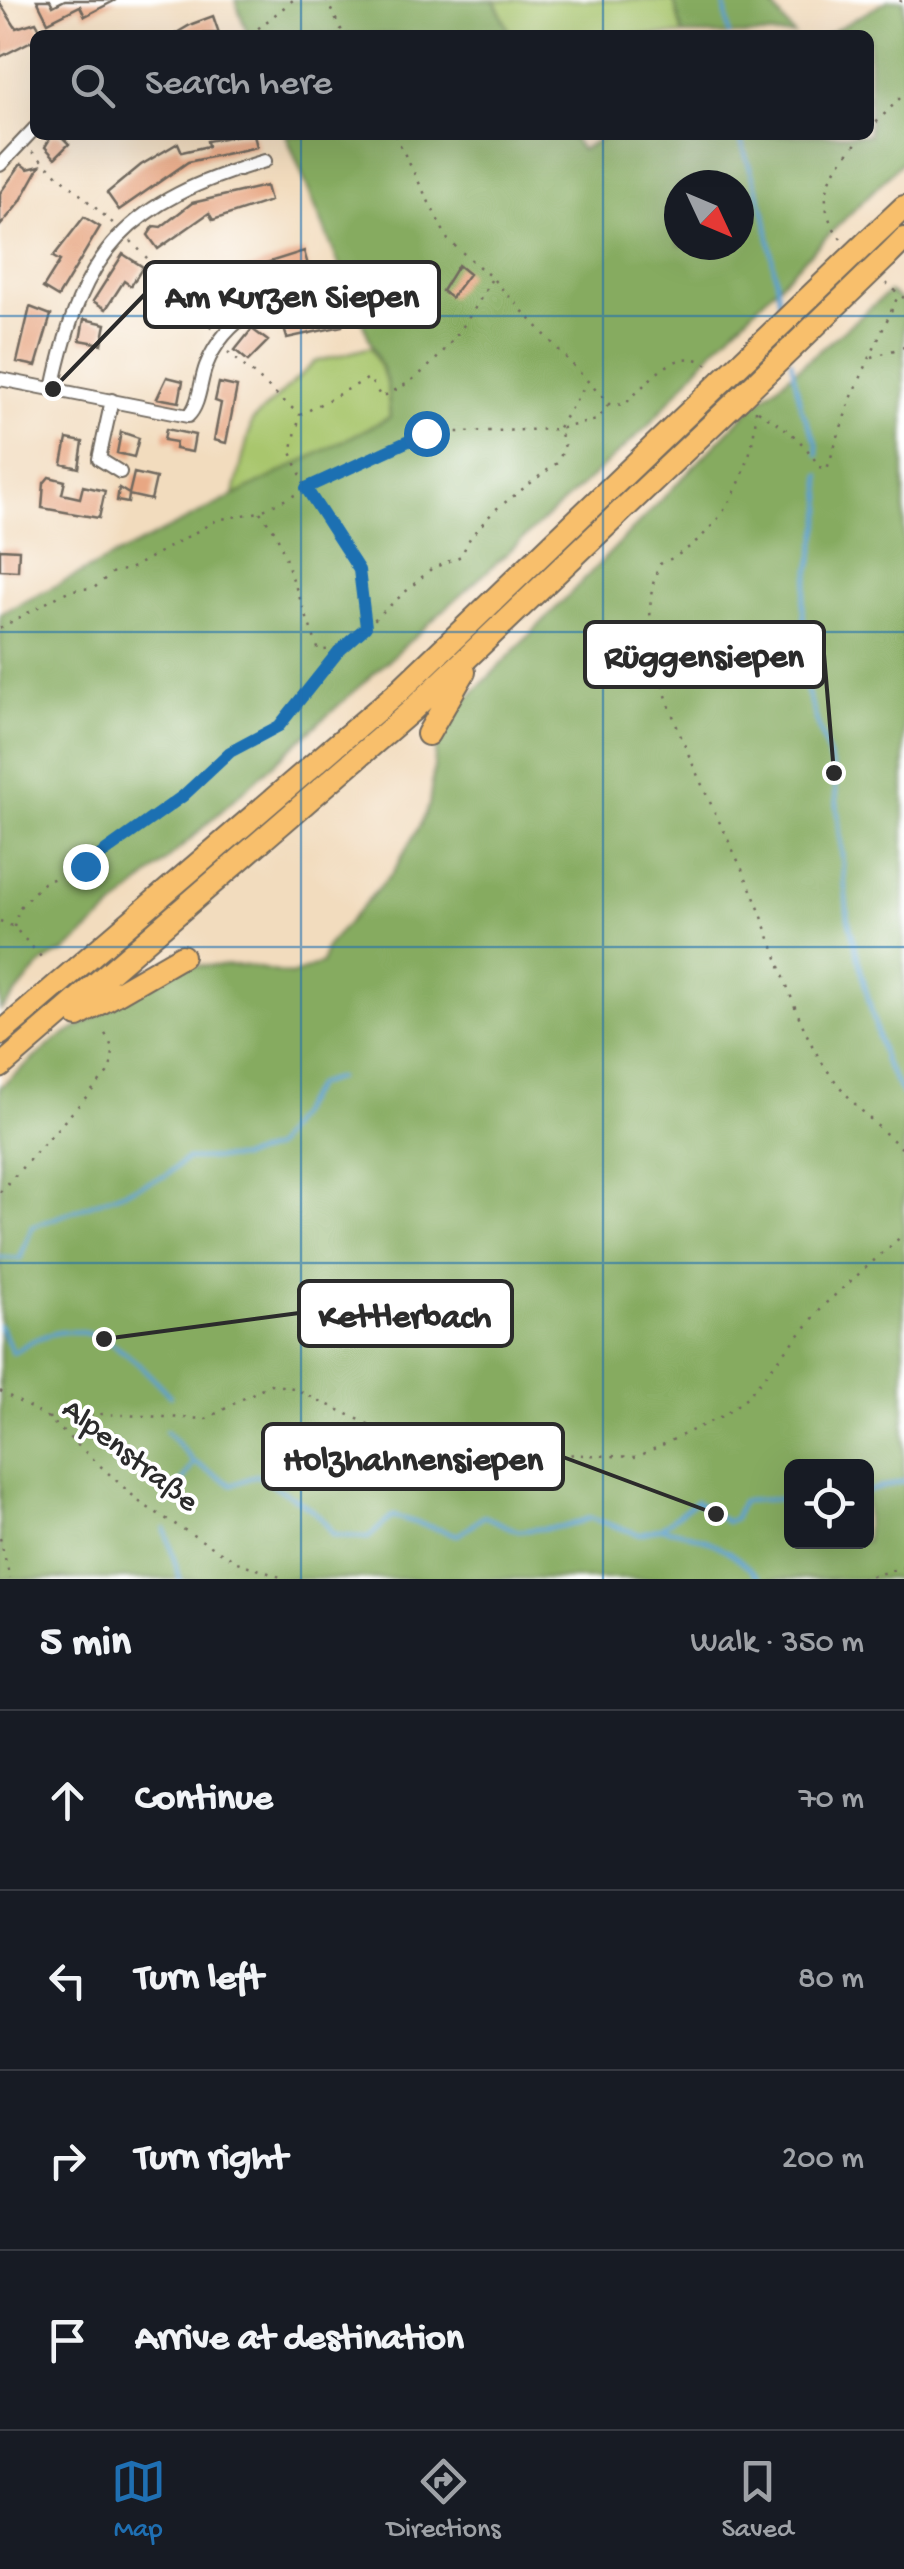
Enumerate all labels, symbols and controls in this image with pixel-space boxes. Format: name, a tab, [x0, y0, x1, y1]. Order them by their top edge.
search box	[30, 30, 874, 140]
icon: search	[65, 58, 120, 113]
text: Search here	[145, 63, 332, 107]
north arrow	[664, 170, 754, 260]
callout: Am Kurzen Siepen	[145, 262, 439, 327]
text: Am Kurzen Siepen	[164, 279, 419, 320]
route start	[404, 411, 450, 457]
callout: Rüggensiepen	[585, 622, 824, 687]
text: Rüggensiepen	[604, 639, 804, 680]
route end	[63, 844, 109, 890]
callout: Kettlerbach	[299, 1281, 512, 1346]
text: Kettlerbach	[318, 1299, 492, 1340]
street label: Alpenstraße	[53, 1392, 205, 1523]
callout: Holzhahnensiepen	[263, 1424, 563, 1489]
text: Holzhahnensiepen	[283, 1442, 543, 1483]
map controls	[784, 1459, 874, 1549]
button: locate	[784, 1459, 874, 1549]
text: 5 min	[40, 1620, 131, 1669]
text: Walk · 350 m	[691, 1625, 864, 1663]
icon: ahead	[40, 1773, 95, 1828]
text: Continue	[135, 1778, 273, 1822]
text: 70 m	[799, 1781, 864, 1819]
icon: left	[40, 1953, 95, 2008]
text: Turn left	[135, 1958, 263, 2002]
text: 80 m	[798, 1961, 864, 1999]
icon: right	[40, 2133, 95, 2188]
text: Turn right	[135, 2138, 287, 2182]
text: 200 m	[782, 2141, 864, 2179]
icon: arrive	[40, 2313, 95, 2368]
text: Arrive at destination	[135, 2318, 464, 2362]
tab: Map	[111, 2454, 166, 2547]
tab: Directions	[387, 2454, 501, 2547]
tab: Saved	[722, 2454, 793, 2547]

